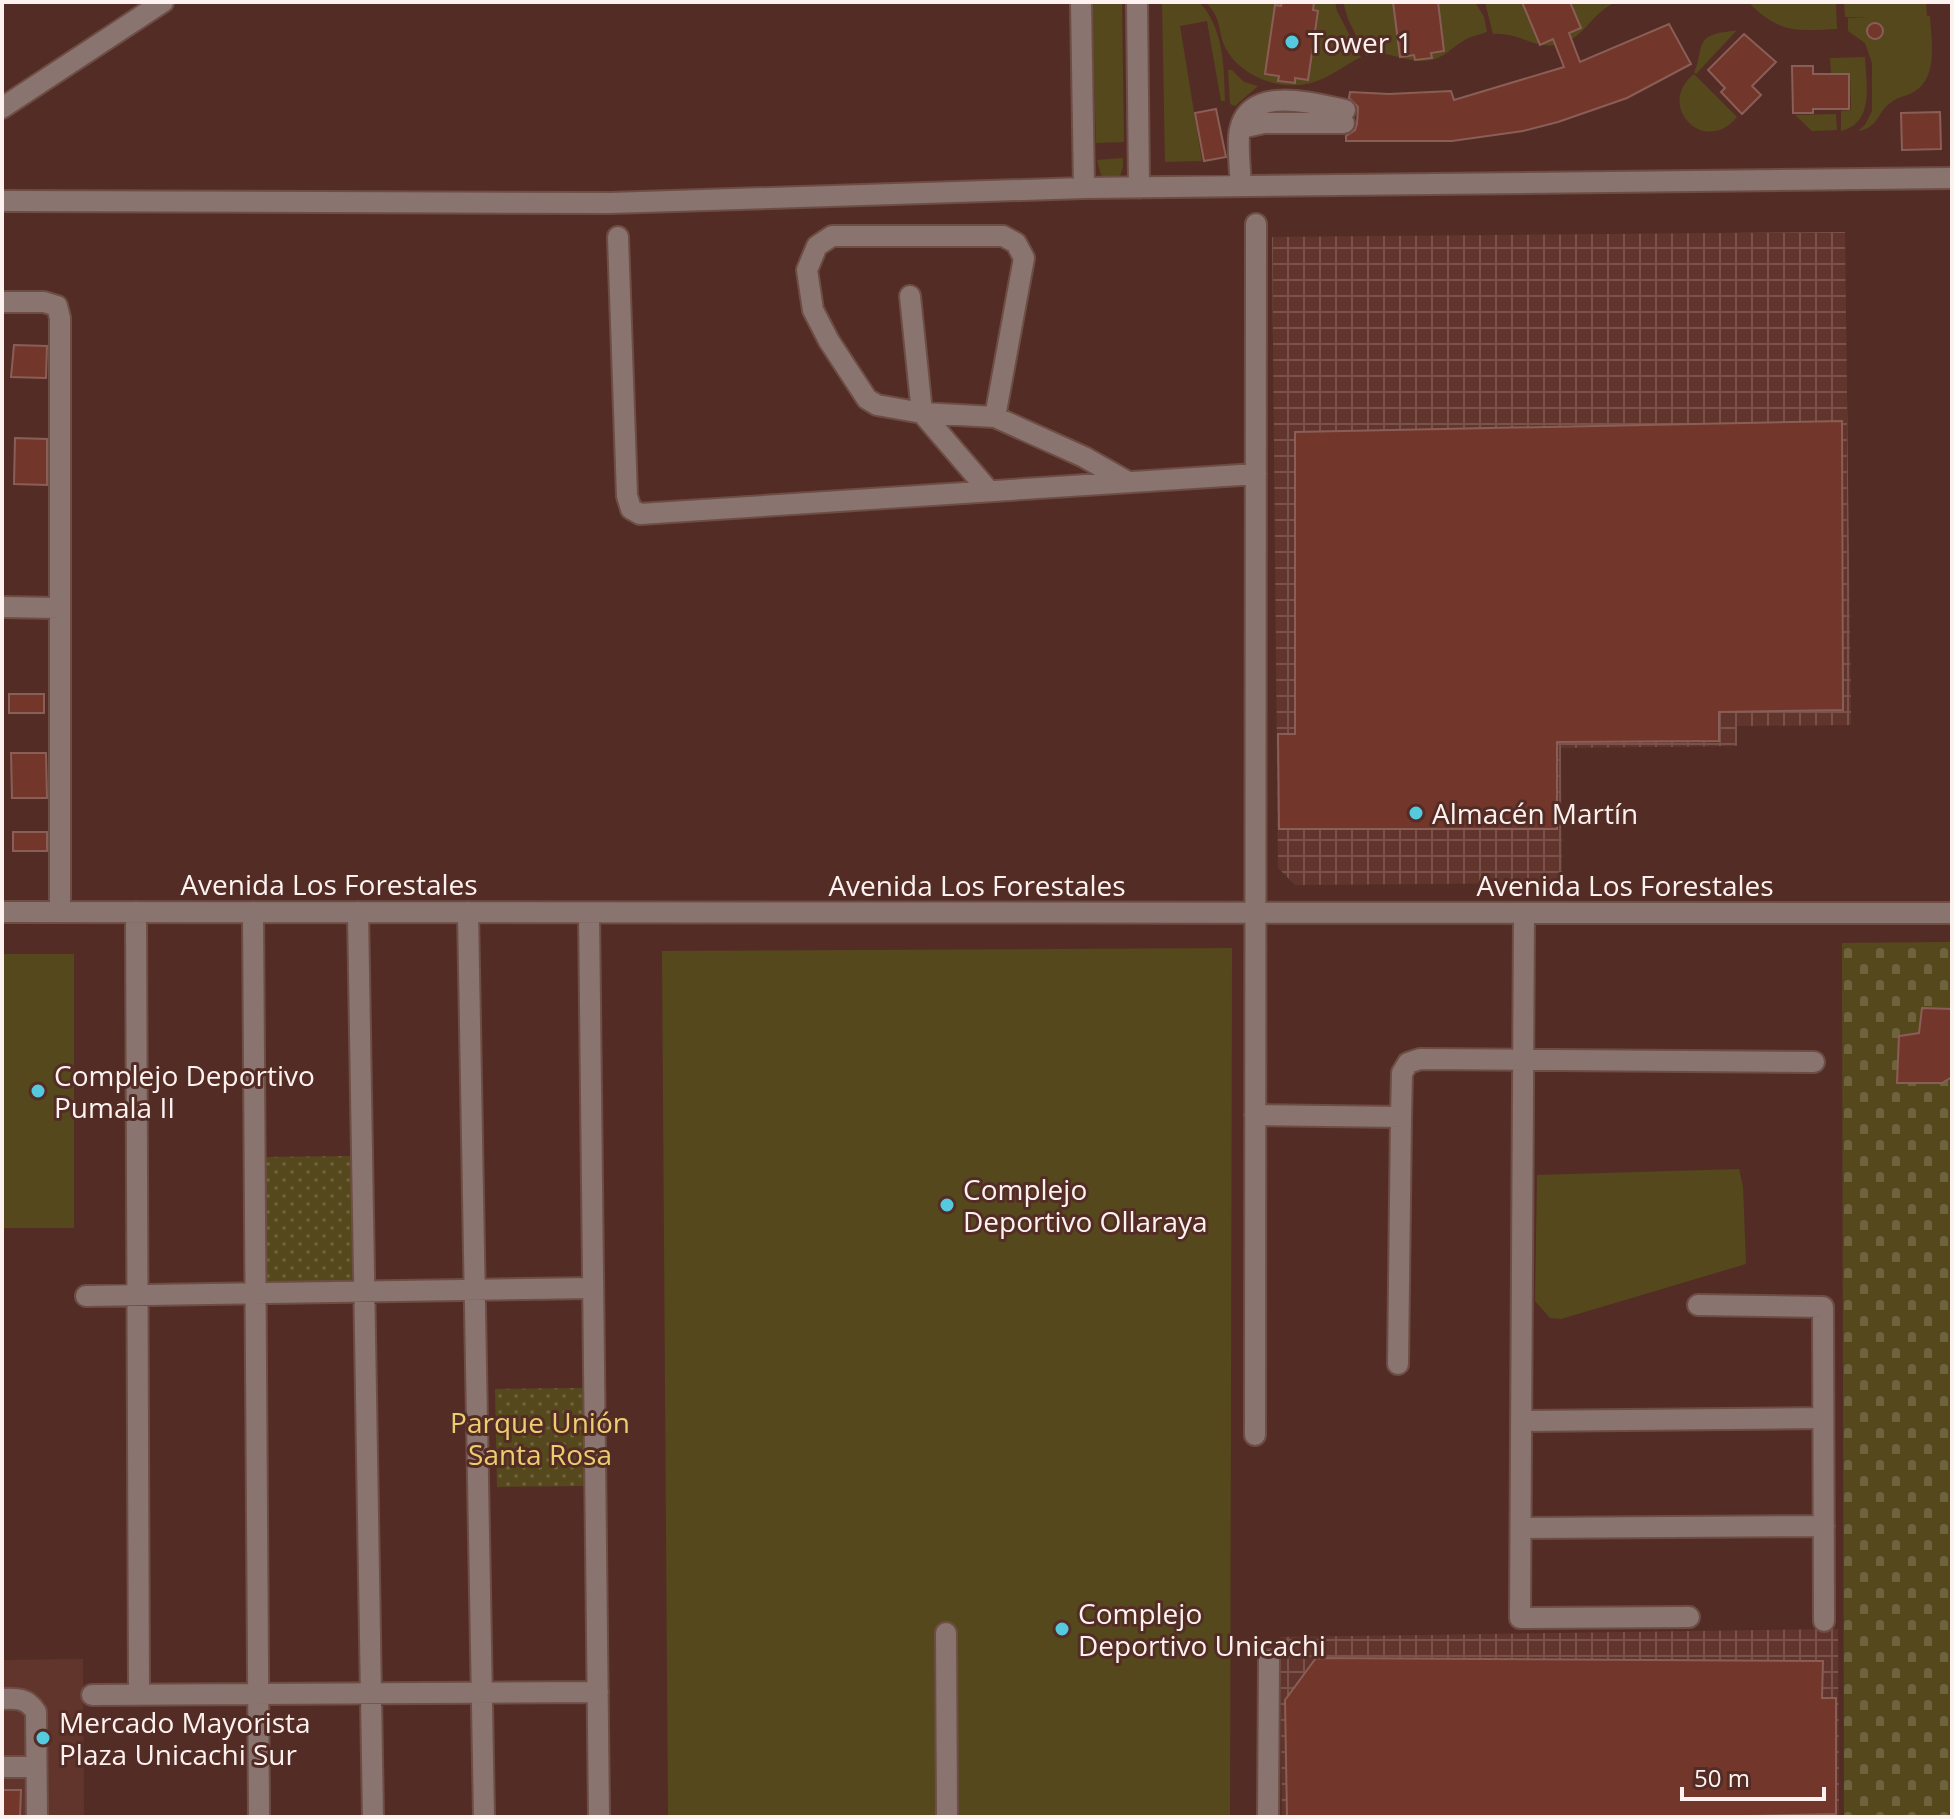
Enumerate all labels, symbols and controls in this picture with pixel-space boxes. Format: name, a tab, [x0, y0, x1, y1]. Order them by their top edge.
place label: Tower 1	[1308, 23, 1412, 61]
marker: Tower 1	[1283, 33, 1301, 51]
place label: Almacén Martín	[1432, 794, 1638, 832]
marker: Almacén Martín	[1407, 804, 1425, 822]
street label: Avenida Los Forestales	[180, 865, 478, 903]
street label: Avenida Los Forestales	[828, 866, 1126, 904]
street label: Avenida Los Forestales	[1476, 866, 1774, 904]
place label: Complejo Deportivo Pumala II	[54, 1056, 315, 1126]
marker: Complejo Deportivo Pumala II	[29, 1082, 47, 1100]
place label: Complejo Deportivo Ollaraya	[963, 1170, 1208, 1240]
marker: Complejo Deportivo Ollaraya	[938, 1196, 956, 1214]
park label: Parque Unión Santa Rosa	[450, 1403, 630, 1473]
place label: Complejo Deportivo Unicachi	[1078, 1594, 1326, 1664]
marker: Complejo Deportivo Unicachi	[1053, 1620, 1071, 1638]
place label: Mercado Mayorista Plaza Unicachi Sur	[59, 1703, 311, 1773]
marker: Mercado Mayorista Plaza Unicachi Sur	[34, 1729, 52, 1747]
scale bar	[1682, 1751, 1824, 1801]
text: 50 m	[1694, 1761, 1750, 1794]

